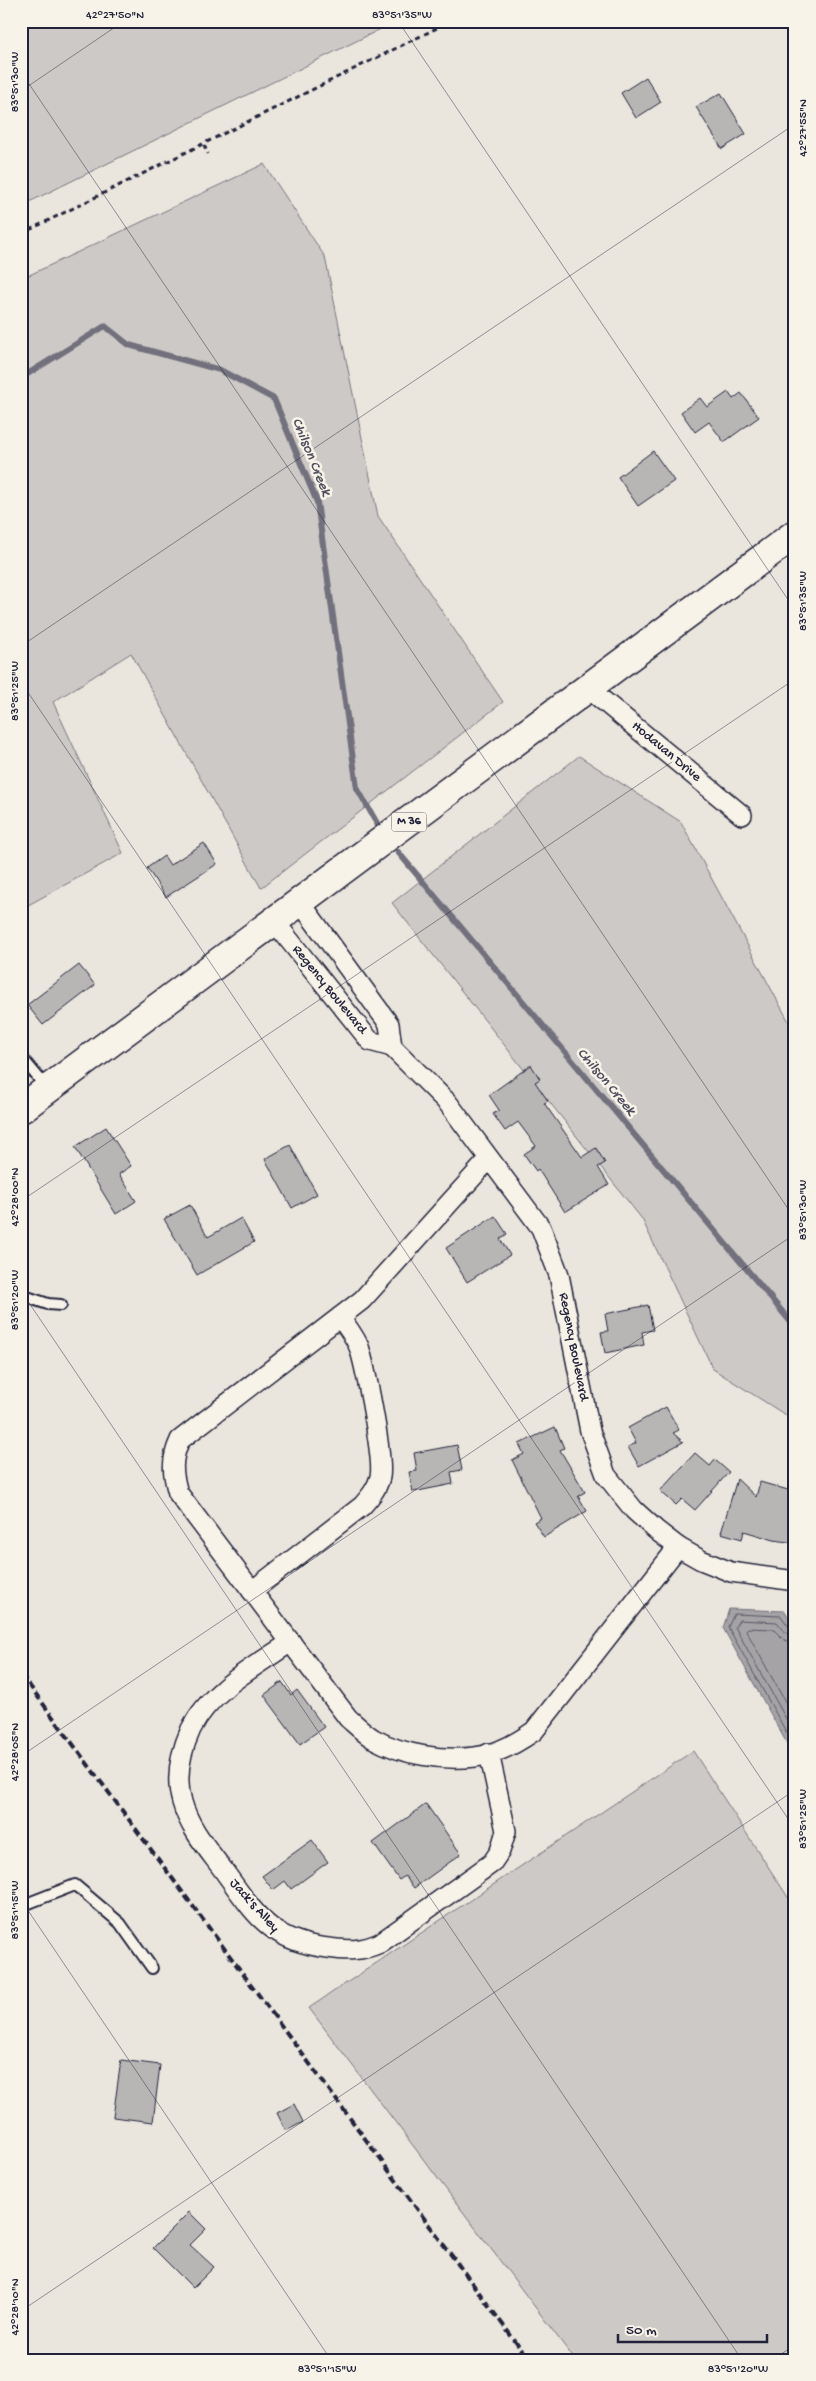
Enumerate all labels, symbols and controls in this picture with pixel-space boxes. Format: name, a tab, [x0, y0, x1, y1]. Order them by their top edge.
text: 42°27'50"N	[86, 9, 144, 23]
text: 83°51'35"W	[372, 9, 432, 23]
text: 83°51'30"W	[9, 52, 23, 112]
text: 42°27'55"N	[797, 99, 811, 157]
water label: Chilson Creek	[287, 415, 335, 500]
text: 83°51'35"W	[797, 571, 811, 631]
text: 83°51'25"W	[9, 661, 23, 721]
street label: Hodavan Drive	[628, 718, 705, 787]
road number: M 36	[392, 812, 426, 832]
street label: Regency Boulevard	[288, 942, 371, 1039]
water label: Chilson Creek	[573, 1045, 640, 1120]
text: 42°28'00"N	[9, 1167, 23, 1226]
text: 83°51'30"W	[797, 1180, 811, 1240]
text: 83°51'20"W	[9, 1270, 23, 1330]
street label: Regency Boulevard	[554, 1291, 592, 1404]
text: 42°28'05"N	[9, 1723, 23, 1781]
text: 83°51'25"W	[797, 1789, 811, 1849]
street label: Jack's Alley	[225, 1876, 283, 1937]
text: 83°51'15"W	[9, 1881, 23, 1939]
text: 42°28'10"N	[9, 2278, 23, 2335]
scale bar	[618, 2311, 767, 2343]
text: 50 m	[626, 2322, 657, 2340]
text: 83°51'15"W	[298, 2363, 356, 2377]
text: 83°51'20"W	[708, 2363, 768, 2377]

